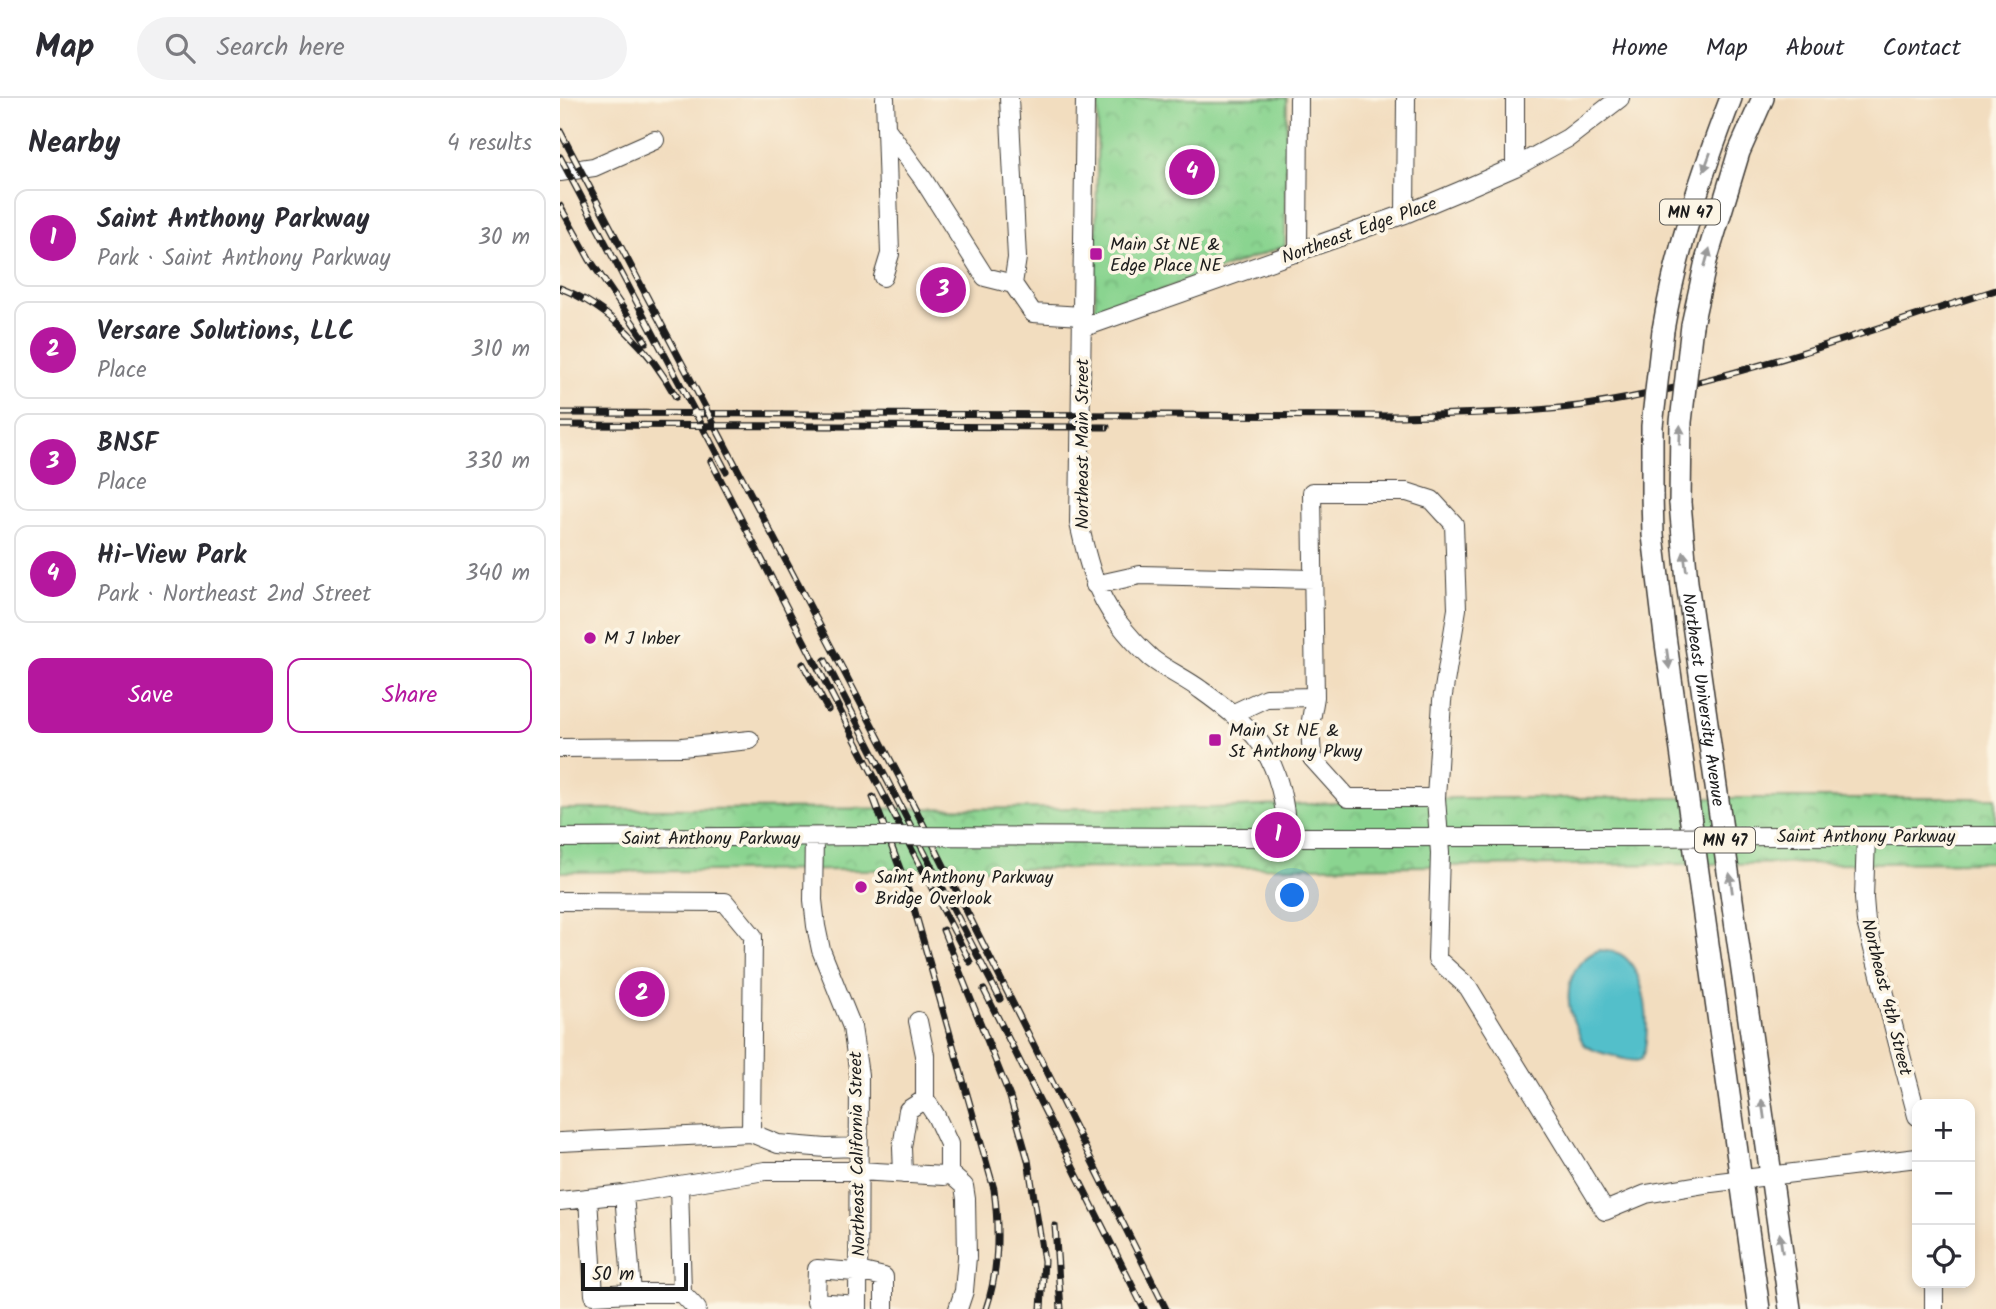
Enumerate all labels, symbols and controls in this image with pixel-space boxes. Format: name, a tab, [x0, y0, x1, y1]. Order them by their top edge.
search box	[137, 17, 627, 80]
text: Map	[35, 22, 95, 75]
text: Search here	[217, 27, 345, 69]
icon: search	[161, 29, 199, 67]
text: Home	[1611, 29, 1668, 68]
text: Map	[1706, 29, 1748, 68]
text: About	[1786, 29, 1844, 68]
text: Contact	[1882, 29, 1961, 68]
text: Nearby	[28, 120, 120, 168]
text: 4 results	[447, 126, 532, 162]
pin: 4	[1169, 146, 1215, 198]
one-way arrow	[1701, 152, 1712, 173]
street label: Northeast Edge Place	[1278, 190, 1441, 273]
text: Saint Anthony Parkway	[97, 199, 369, 241]
road number: MN 47	[1660, 200, 1720, 224]
text: 1	[50, 220, 56, 256]
text: 30 m	[478, 220, 530, 256]
place label: Main St NE & Edge Place NE	[1110, 231, 1223, 281]
text: Park · Saint Anthony Parkway	[97, 241, 390, 277]
marker: Main St NE & Edge Place NE	[1088, 246, 1104, 262]
one-way arrow	[1702, 247, 1713, 269]
pin: 3	[920, 264, 966, 316]
text: Versare Solutions, LLC	[97, 311, 354, 353]
text: 2	[46, 332, 60, 368]
text: 310 m	[471, 332, 530, 368]
text: Place	[97, 353, 147, 389]
street label: Northeast Main Street	[1069, 358, 1098, 529]
text: BNSF	[97, 423, 158, 465]
one-way arrow	[1675, 424, 1686, 446]
text: 3	[47, 444, 59, 480]
text: 330 m	[465, 444, 530, 480]
text: Place	[97, 465, 147, 501]
text: Hi-View Park	[97, 535, 246, 577]
one-way arrow	[1679, 550, 1690, 572]
text: 4	[47, 556, 59, 592]
text: 340 m	[465, 556, 530, 592]
text: Park · Northeast 2nd Street	[97, 577, 371, 613]
street label: Northeast University Avenue	[1673, 591, 1732, 808]
place label: M J Inber	[604, 625, 681, 654]
marker: M J Inber	[582, 630, 598, 646]
one-way arrow	[1662, 649, 1673, 671]
button: Save	[28, 658, 273, 733]
button: Share	[287, 658, 532, 733]
place label: Main St NE & St Anthony Pkwy	[1229, 717, 1363, 767]
marker: Main St NE & St Anthony Pkwy	[1207, 732, 1223, 748]
pin: 1	[1255, 809, 1301, 861]
street label: Saint Anthony Parkway	[1777, 823, 1956, 852]
street label: Saint Anthony Parkway	[622, 825, 801, 854]
road number: MN 47	[1695, 828, 1755, 852]
place label: Saint Anthony Parkway Bridge Overlook	[875, 864, 1054, 914]
one-way arrow	[1726, 872, 1737, 894]
your location	[1275, 878, 1309, 912]
marker: Saint Anthony Parkway Bridge Overlook	[853, 879, 869, 895]
street label: Northeast 4th Street	[1852, 916, 1919, 1080]
pin: 2	[619, 968, 665, 1020]
street label: Northeast California Street	[842, 1050, 875, 1257]
one-way arrow	[1758, 1097, 1769, 1119]
map controls	[1912, 1099, 1975, 1288]
button: +	[1912, 1099, 1975, 1162]
button: −	[1912, 1162, 1975, 1225]
button: locate	[1912, 1225, 1975, 1288]
one-way arrow	[1775, 1232, 1786, 1254]
scale bar	[581, 1260, 688, 1292]
text: 50 m	[592, 1260, 634, 1290]

